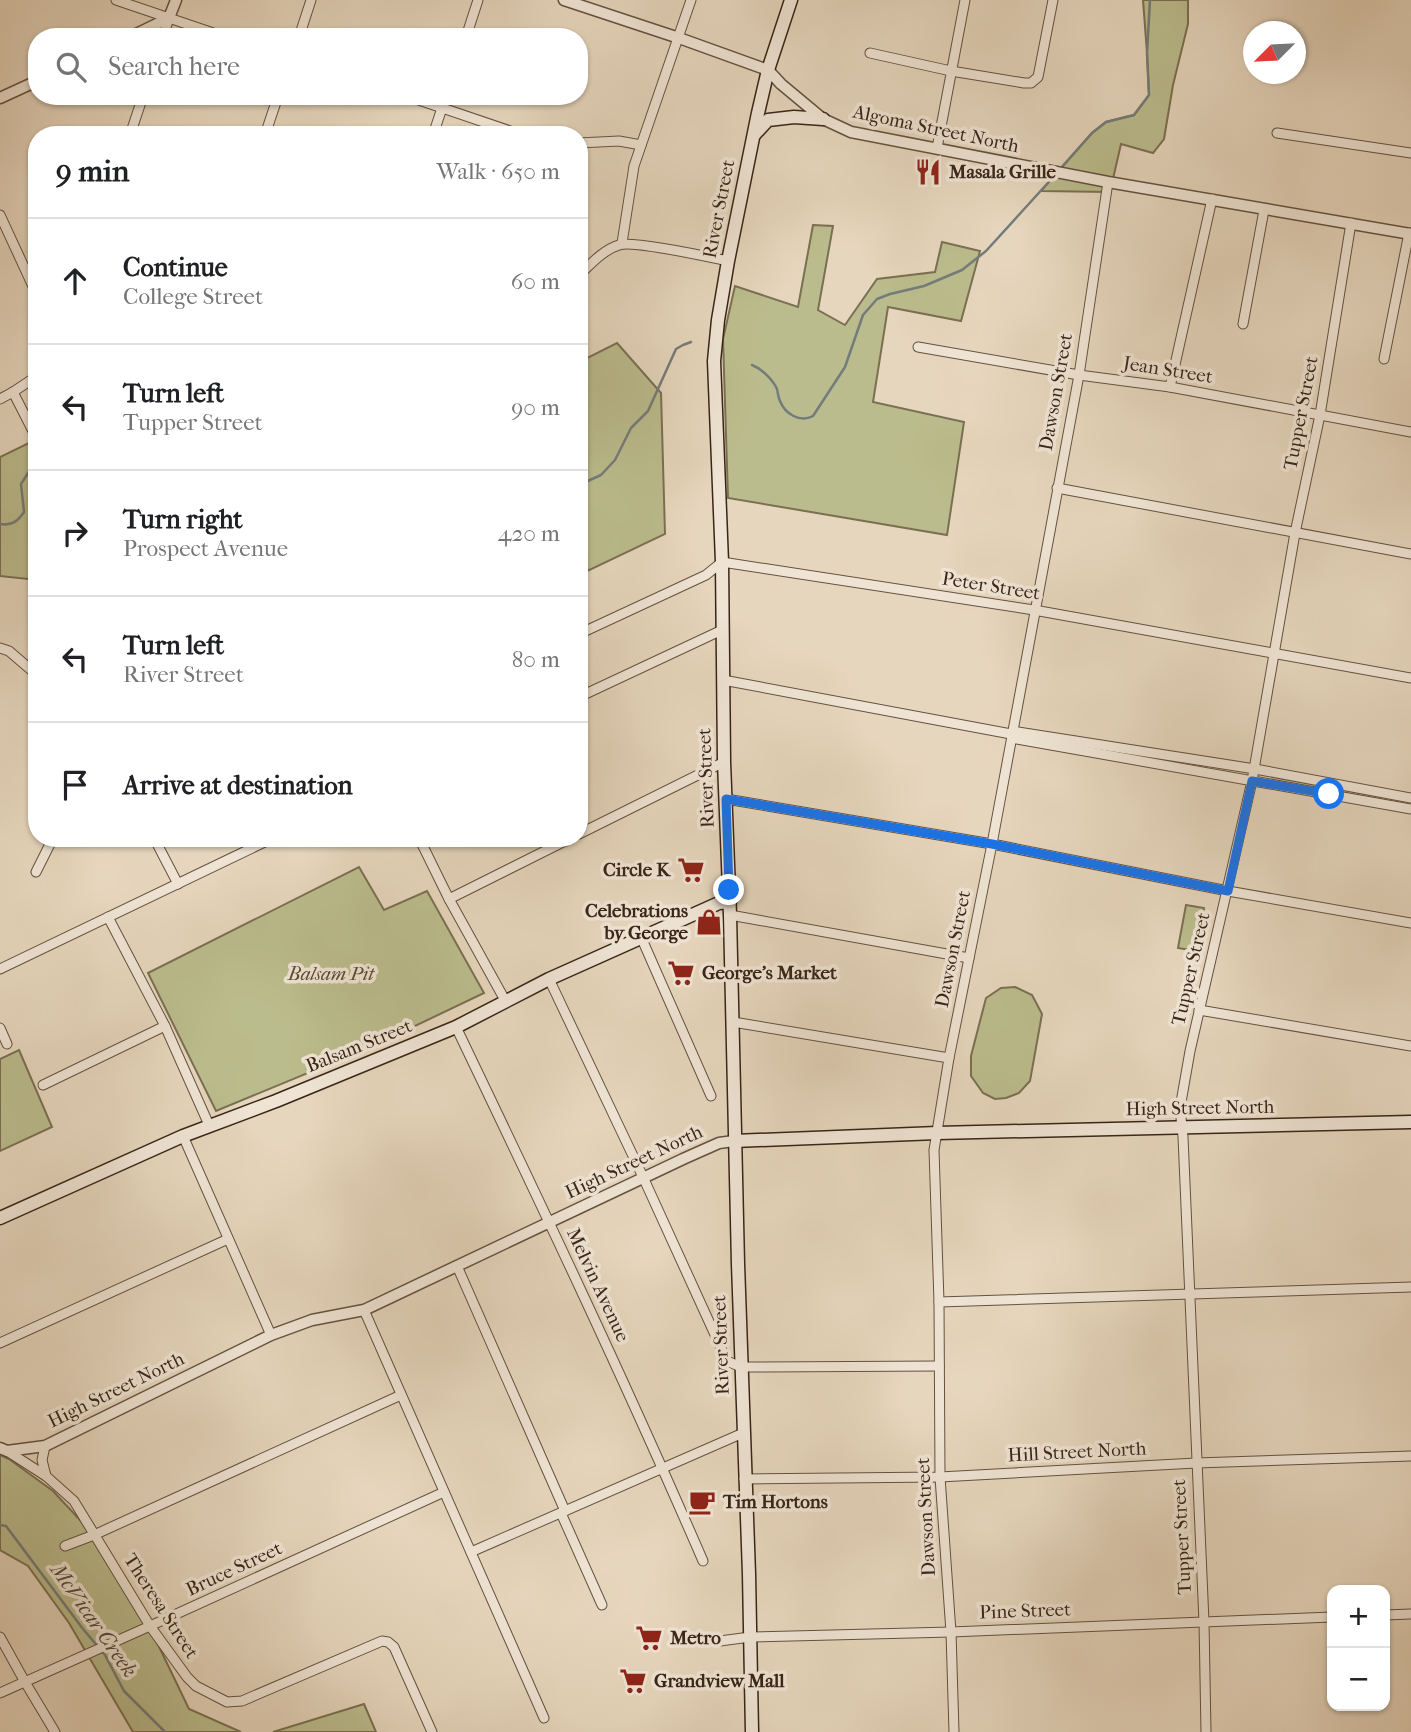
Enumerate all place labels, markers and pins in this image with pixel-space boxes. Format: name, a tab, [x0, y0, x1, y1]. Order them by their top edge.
restaurant icon: Masala Grille	[913, 157, 943, 187]
place label: Masala Grille	[948, 161, 1057, 183]
supermarket icon: Circle K	[676, 855, 706, 885]
place label: Circle K	[603, 859, 671, 881]
place label: Celebrations by George	[585, 900, 689, 944]
shop icon: Celebrations by George	[694, 907, 724, 937]
supermarket icon: George's Market	[666, 958, 696, 988]
place label: George's Market	[702, 962, 837, 984]
cafe icon: Tim Hortons	[687, 1487, 717, 1517]
place label: Tim Hortons	[722, 1491, 828, 1513]
supermarket icon: Metro	[634, 1623, 664, 1653]
place label: Metro	[669, 1627, 721, 1649]
supermarket icon: Grandview Mall	[618, 1666, 648, 1696]
place label: Grandview Mall	[654, 1670, 785, 1692]

